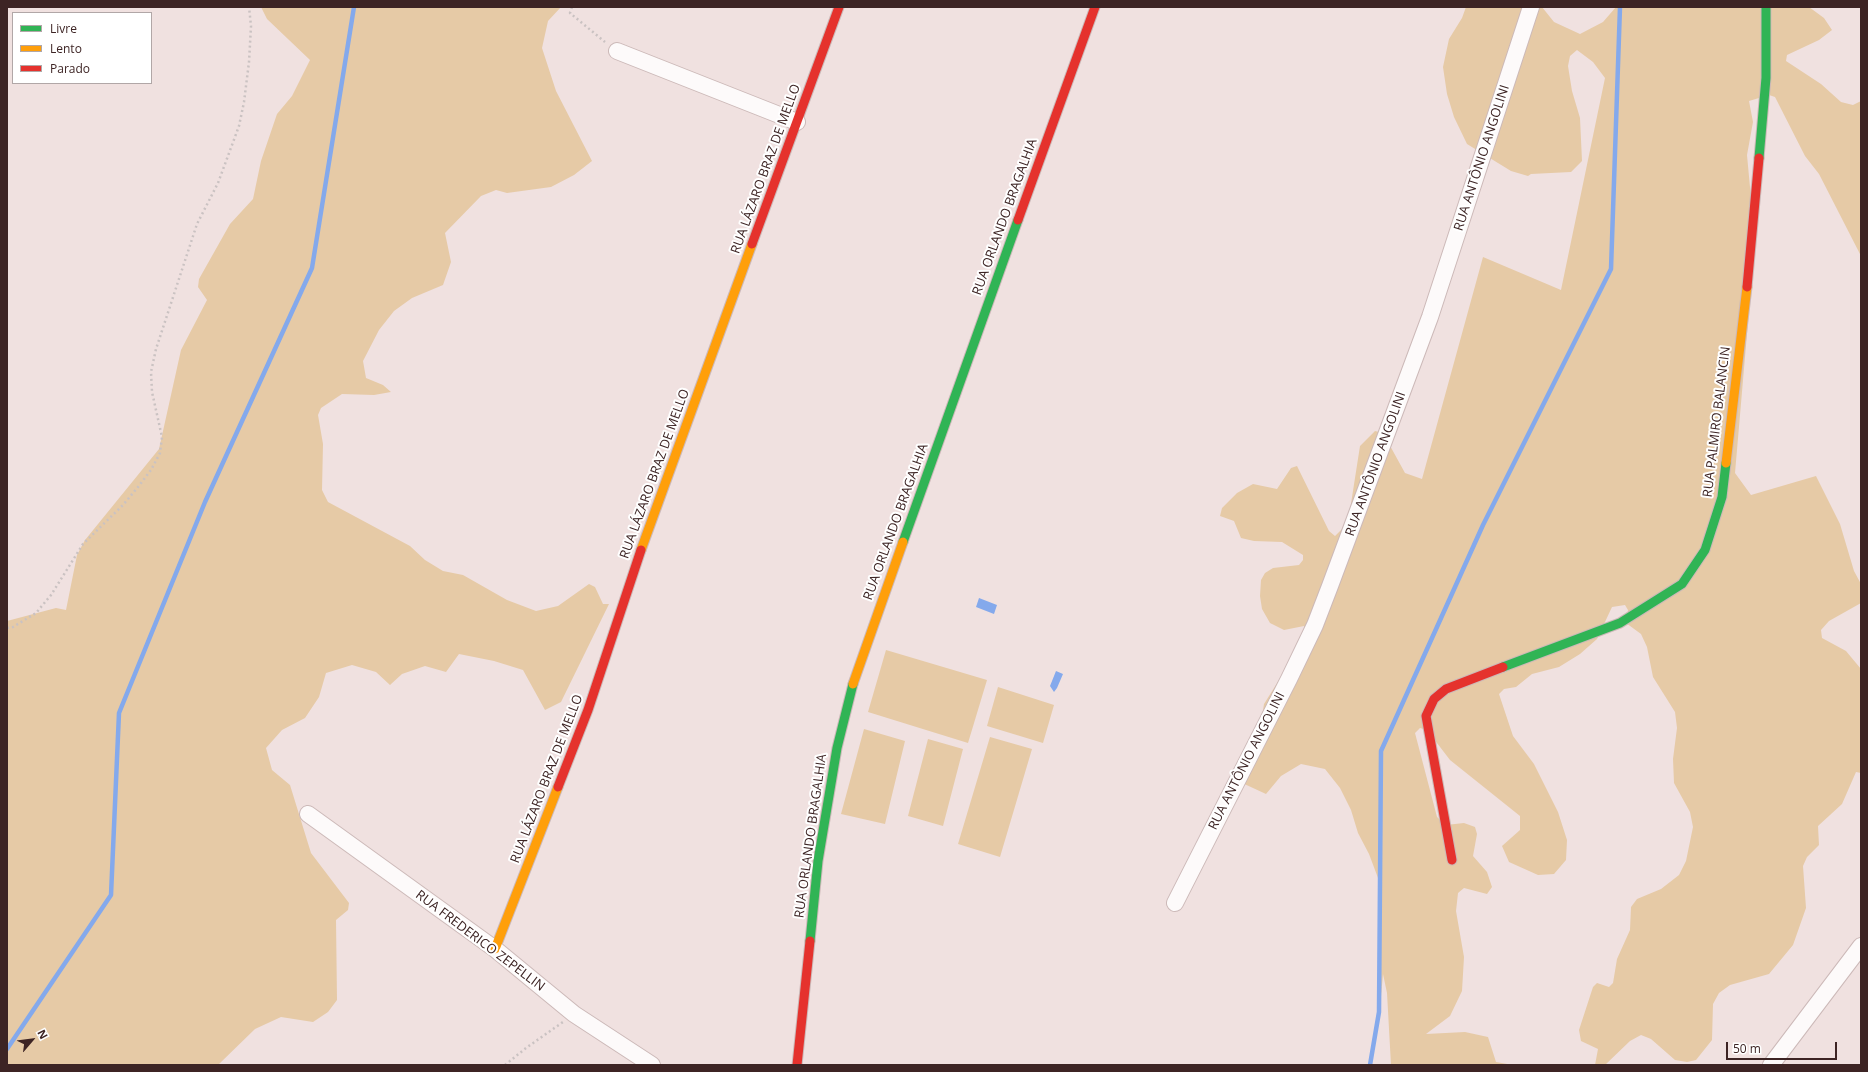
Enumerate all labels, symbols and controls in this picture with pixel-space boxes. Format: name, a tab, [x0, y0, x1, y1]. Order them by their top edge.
legend	[12, 12, 152, 84]
text: Livre	[50, 20, 77, 37]
text: Lento	[50, 40, 82, 57]
text: Parado	[50, 60, 90, 77]
street label: RUA LÁZARO BRAZ DE MELLO	[728, 82, 804, 256]
street label: RUA ANTÔNIO ANGOLINI	[1451, 83, 1513, 233]
street label: RUA ORLANDO BRAGALHIA	[969, 137, 1041, 297]
street label: RUA PALMIRO BALANCIN	[1700, 346, 1734, 498]
street label: RUA LÁZARO BRAZ DE MELLO	[617, 387, 693, 561]
street label: RUA ANTÔNIO ANGOLINI	[1343, 390, 1409, 538]
street label: RUA ORLANDO BRAGALHIA	[860, 442, 932, 602]
street label: RUA ANTÔNIO ANGOLINI	[1205, 689, 1289, 833]
street label: RUA LÁZARO BRAZ DE MELLO	[508, 692, 586, 866]
street label: RUA ORLANDO BRAGALHIA	[792, 753, 830, 919]
street label: RUA FREDERICO ZEPELLIN	[412, 887, 548, 995]
north arrow	[12, 1020, 52, 1060]
text: N	[34, 1027, 52, 1042]
scale bar	[1728, 1034, 1839, 1060]
text: 50 m	[1733, 1040, 1761, 1057]

